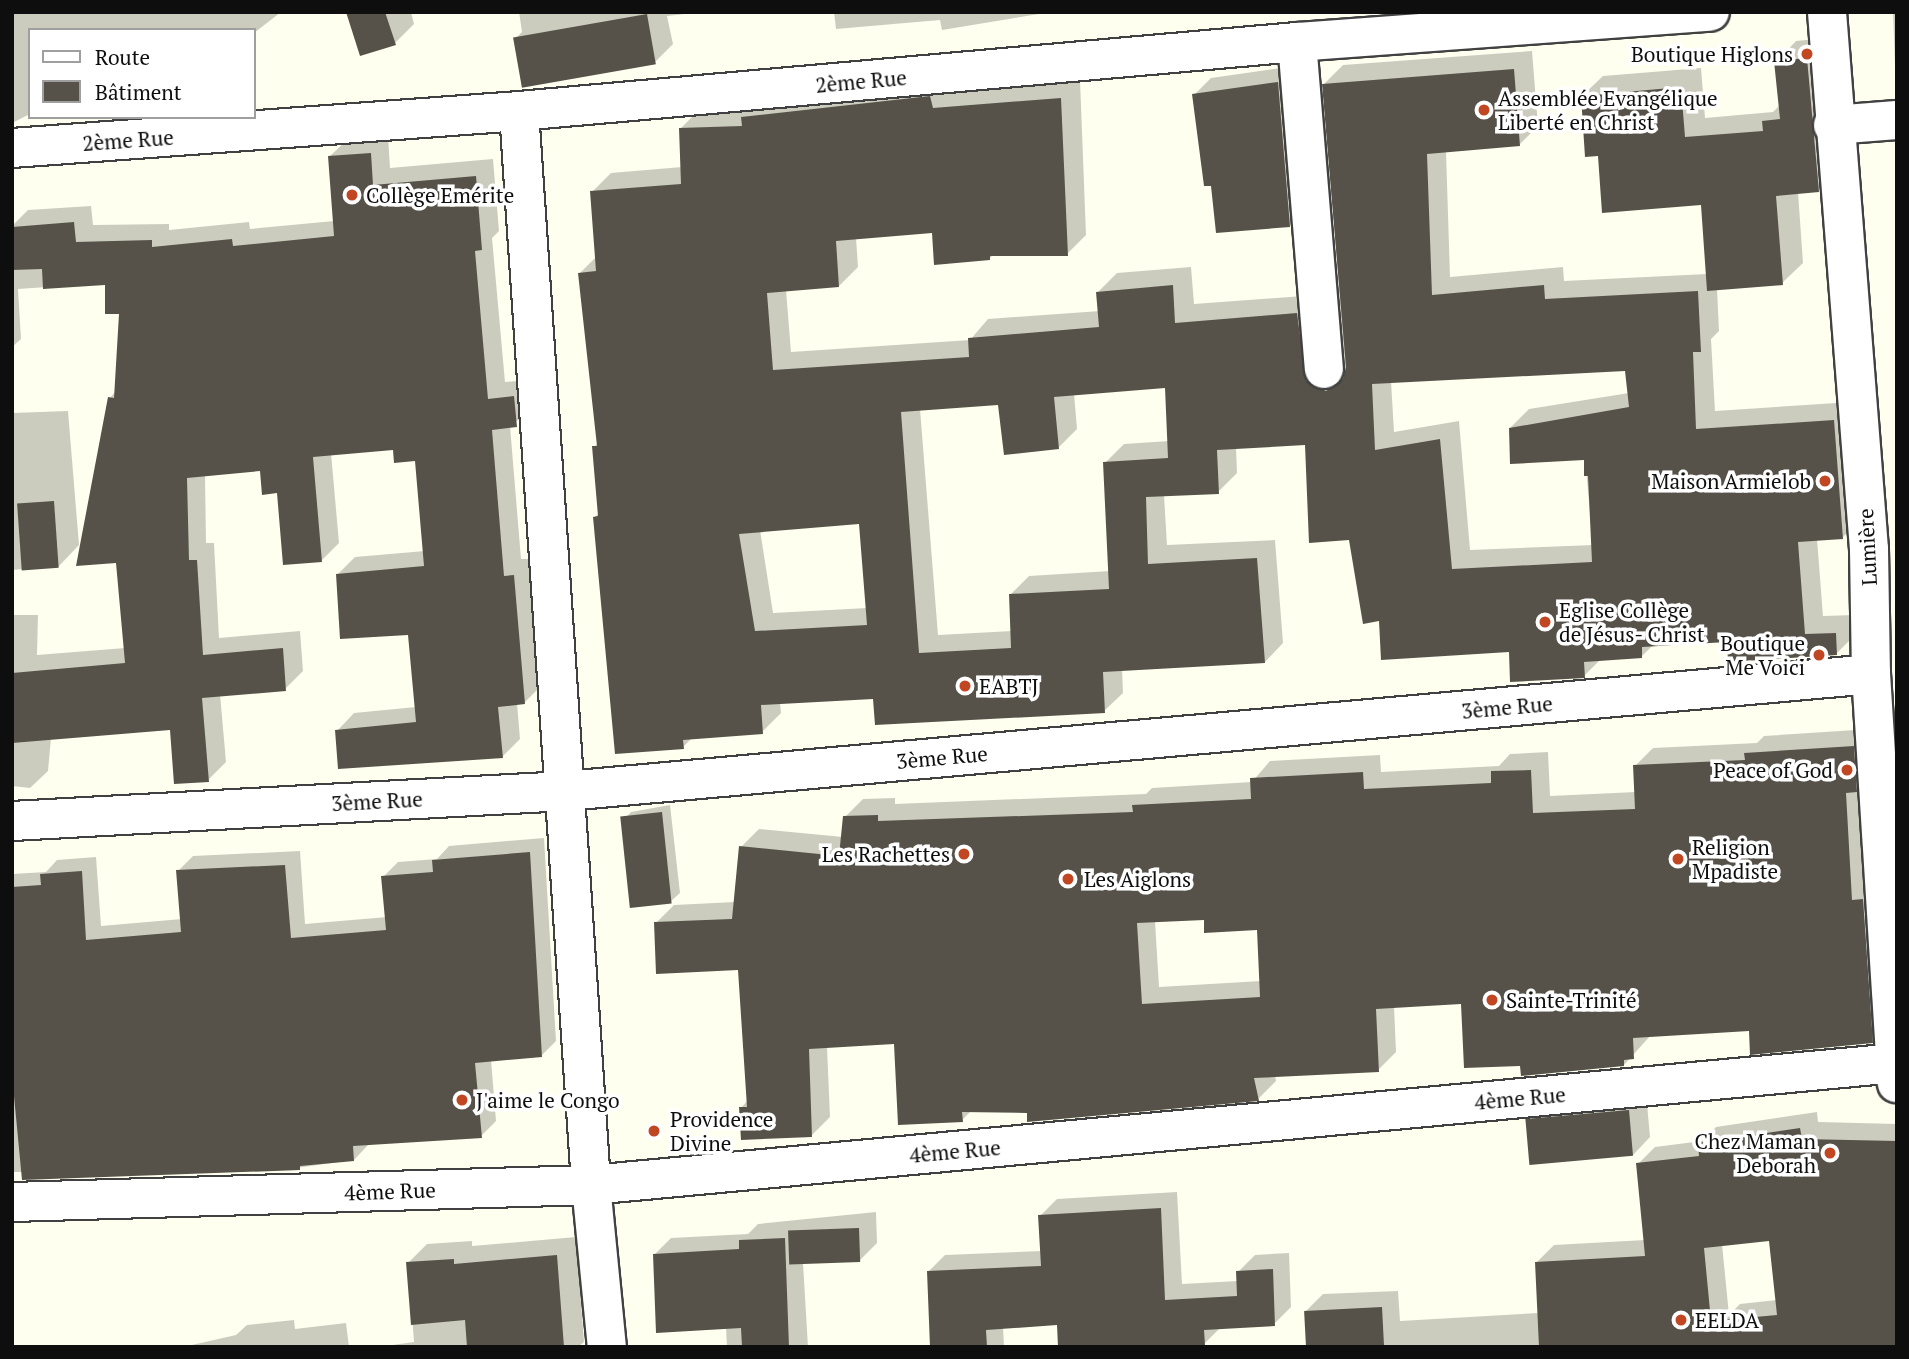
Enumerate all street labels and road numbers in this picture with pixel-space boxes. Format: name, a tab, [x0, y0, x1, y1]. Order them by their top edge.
street label: 2ème Rue	[814, 64, 908, 98]
street label: 2ème Rue	[81, 124, 175, 156]
street label: Lumière	[1852, 508, 1882, 586]
street label: 3ème Rue	[1460, 690, 1554, 724]
street label: 3ème Rue	[895, 740, 989, 774]
street label: 3ème Rue	[331, 786, 423, 816]
street label: 4ème Rue	[1473, 1081, 1567, 1115]
street label: 4ème Rue	[908, 1134, 1002, 1168]
street label: 4ème Rue	[344, 1177, 436, 1205]

